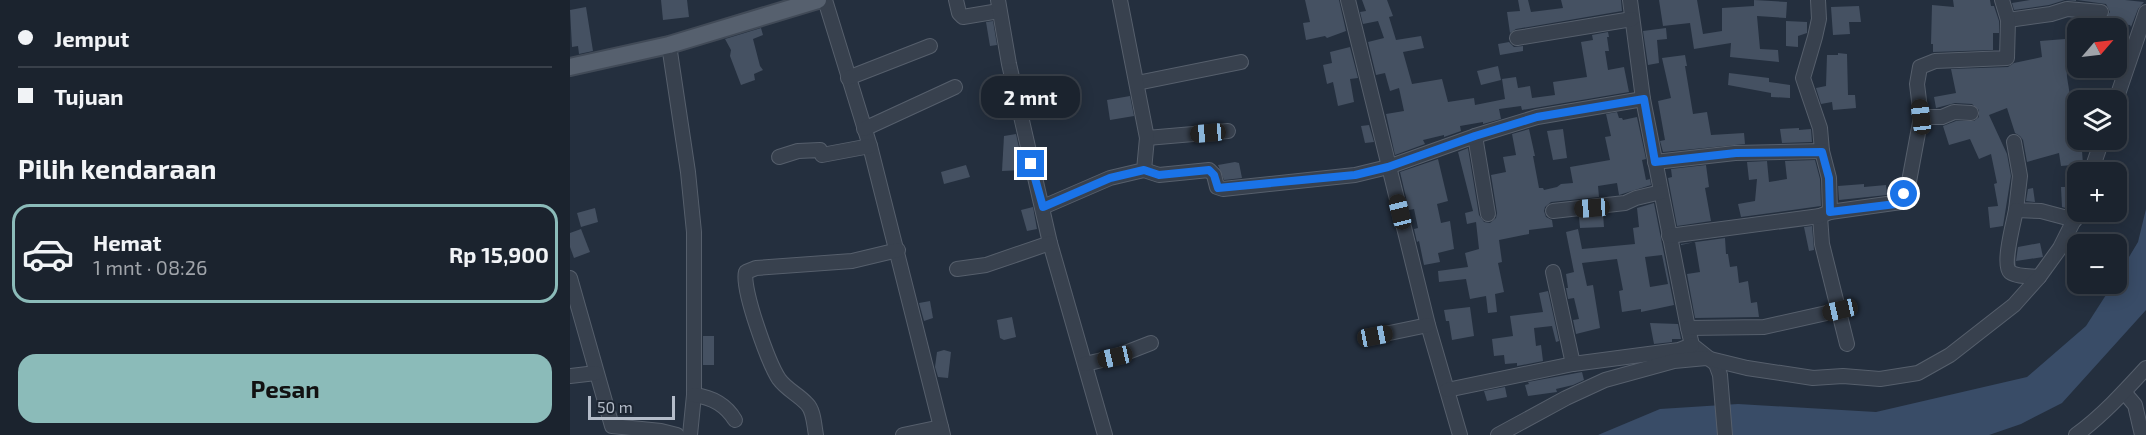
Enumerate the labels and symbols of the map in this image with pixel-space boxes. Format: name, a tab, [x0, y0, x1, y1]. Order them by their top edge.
north arrow	[2067, 18, 2127, 78]
callout: 2 mnt	[982, 77, 1080, 119]
car	[1910, 98, 1932, 136]
car	[1189, 122, 1227, 144]
route end	[1017, 150, 1044, 177]
route start	[1890, 180, 1917, 207]
car	[1387, 192, 1413, 232]
car	[1573, 198, 1611, 218]
car	[1820, 297, 1860, 323]
car	[1356, 324, 1394, 348]
car	[1095, 344, 1135, 370]
scale bar	[588, 393, 675, 420]

